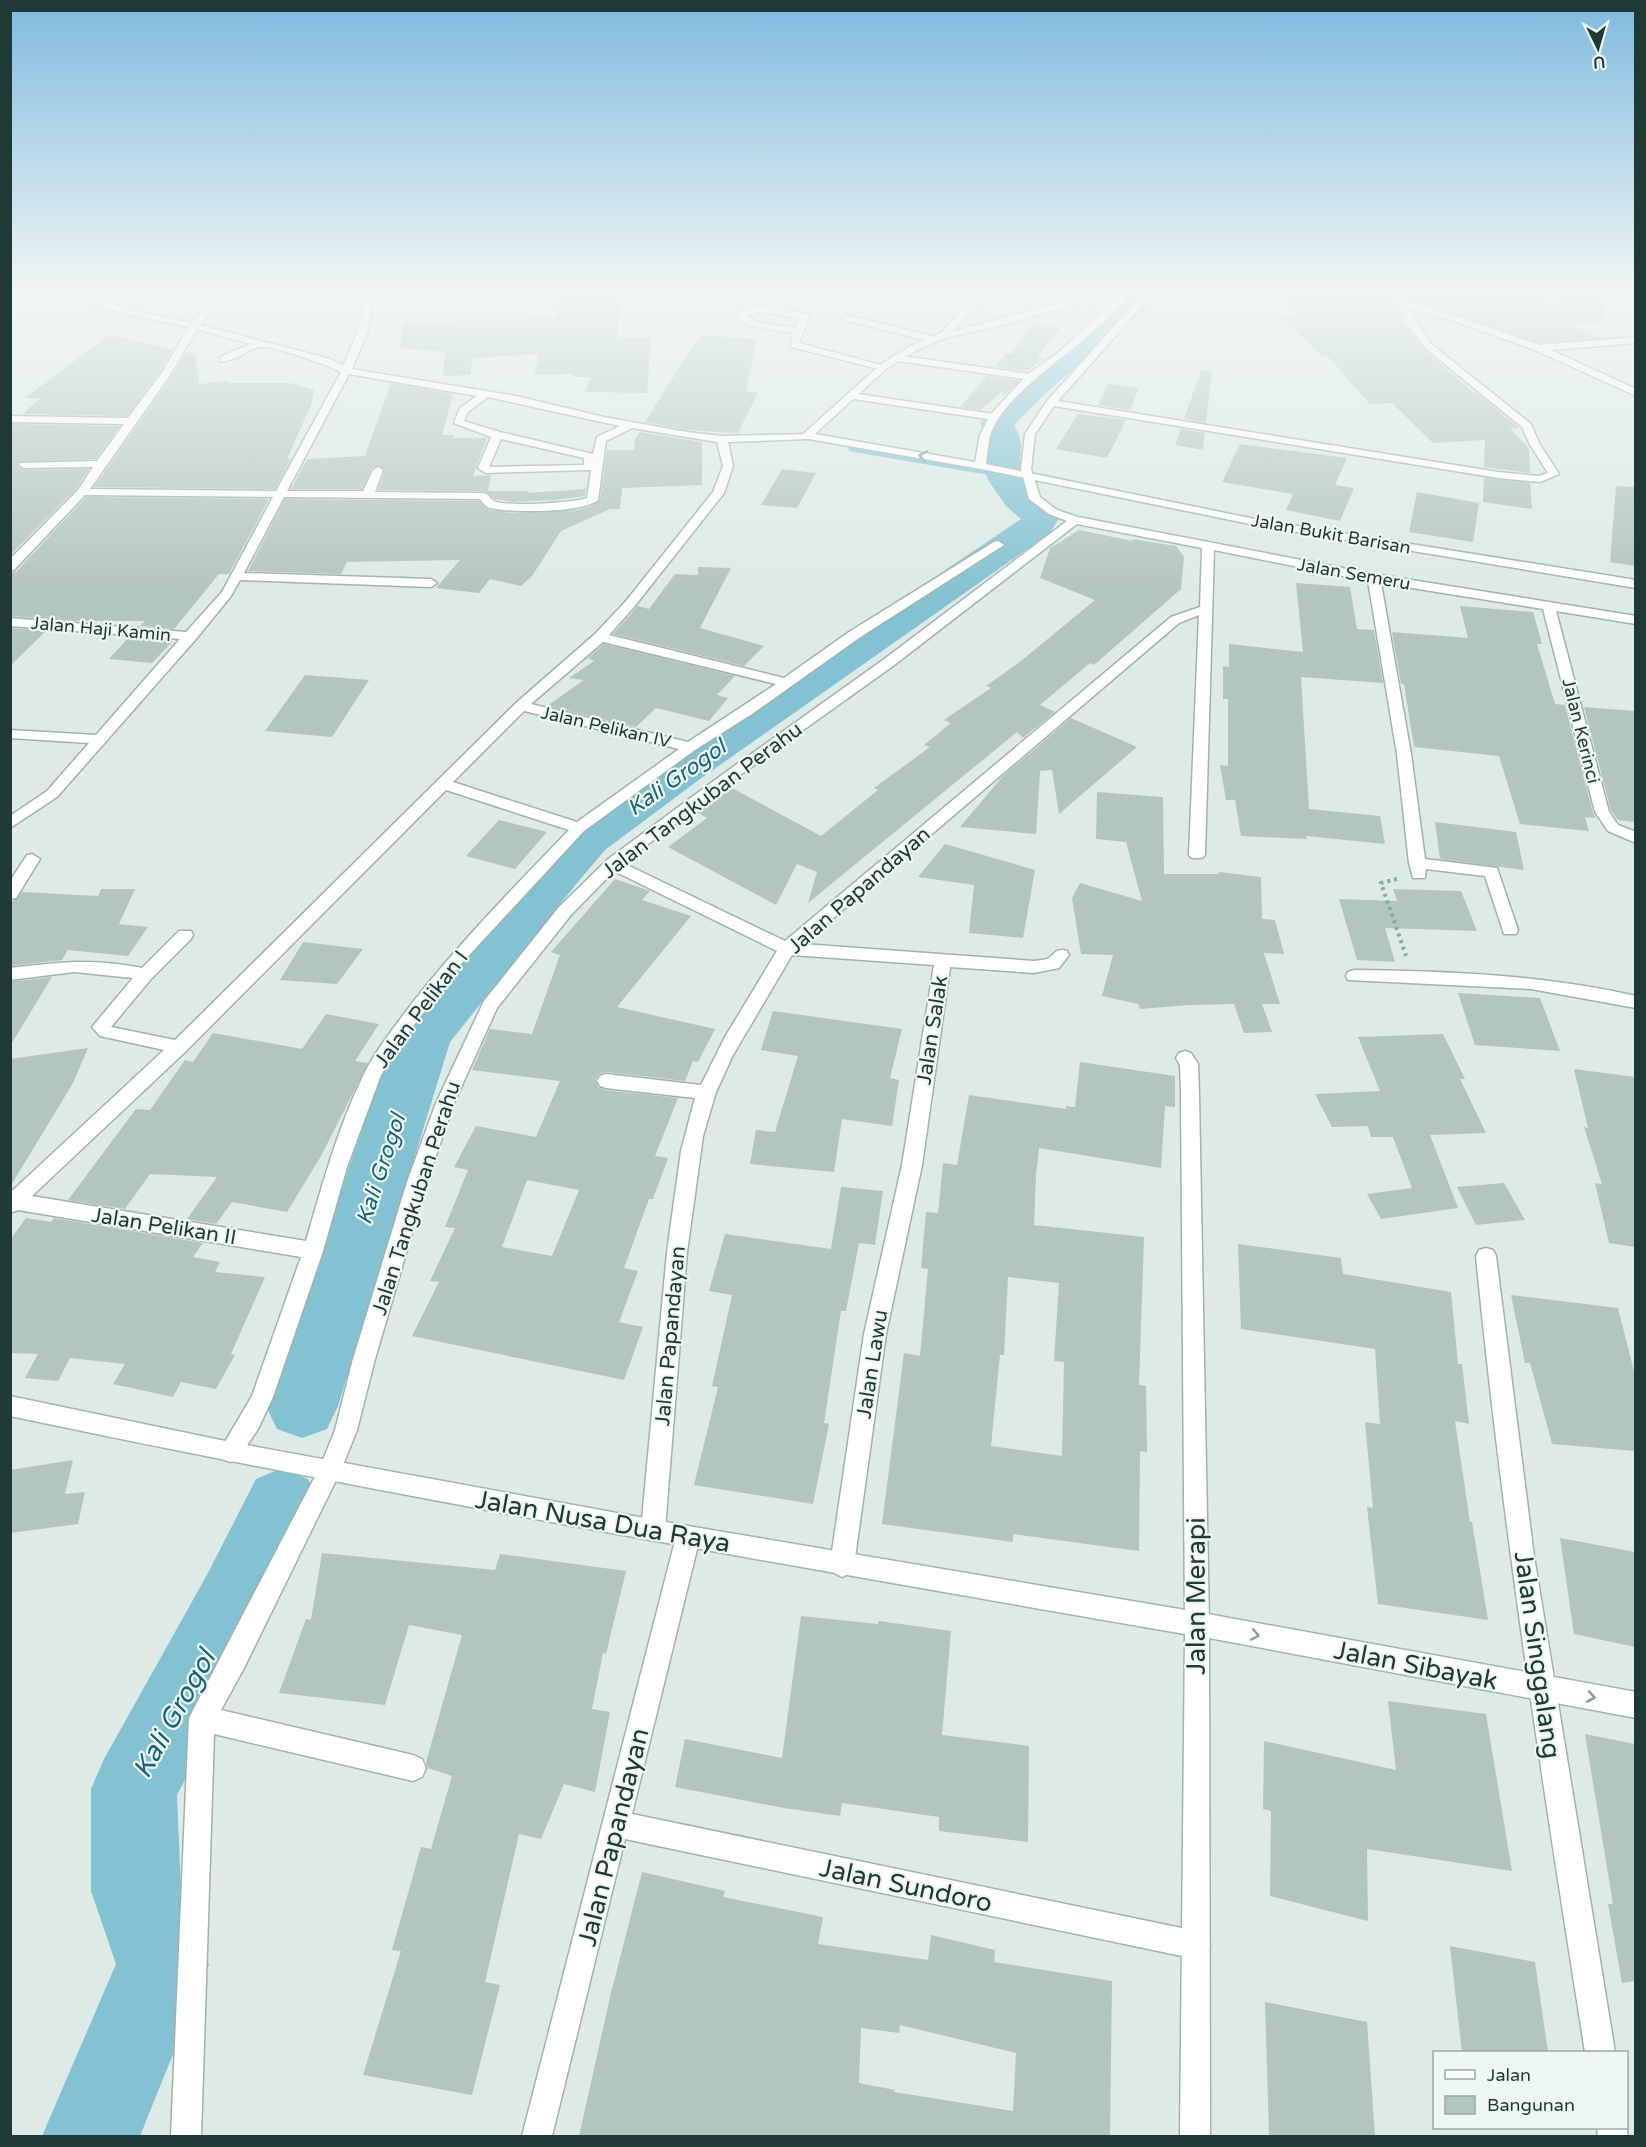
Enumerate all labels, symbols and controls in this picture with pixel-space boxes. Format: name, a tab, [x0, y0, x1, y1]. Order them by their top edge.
north arrow	[1568, 18, 1628, 78]
text: U	[1592, 51, 1606, 72]
one-way arrow	[918, 450, 928, 463]
street label: Jalan Bukit Barisan	[1250, 509, 1412, 559]
street label: Jalan Semeru	[1296, 553, 1412, 595]
street label: Jalan Haji Kamin	[30, 612, 172, 646]
street label: Jalan Kerinci	[1557, 676, 1605, 786]
street label: Jalan Pelikan IV	[539, 701, 674, 753]
street label: Jalan Tangkuban Perahu	[597, 717, 807, 884]
water label: Kali Grogol	[622, 733, 733, 821]
street label: Jalan Papandayan	[783, 822, 936, 959]
street label: Jalan Pelikan I	[369, 946, 474, 1073]
street label: Jalan Salak	[912, 974, 953, 1086]
street label: Jalan Tangkuban Perahu	[367, 1078, 466, 1318]
water label: Kali Grogol	[351, 1108, 412, 1228]
street label: Jalan Pelikan II	[90, 1203, 238, 1250]
street label: Jalan Papandayan	[650, 1245, 691, 1427]
street label: Jalan Lawu	[852, 1308, 893, 1420]
street label: Jalan Nusa Dua Raya	[473, 1484, 733, 1559]
street label: Jalan Merapi	[1181, 1517, 1212, 1675]
street label: Jalan Singgalang	[1508, 1549, 1567, 1761]
one-way arrow	[1250, 1628, 1260, 1641]
street label: Jalan Sibayak	[1331, 1634, 1500, 1697]
water label: Kali Grogol	[126, 1642, 225, 1784]
one-way arrow	[1586, 1690, 1596, 1703]
street label: Jalan Papandayan	[571, 1725, 656, 1949]
street label: Jalan Sundoro	[817, 1852, 995, 1919]
legend	[1433, 2051, 1628, 2129]
text: Jalan	[1487, 2064, 1531, 2086]
text: Bangunan	[1487, 2094, 1575, 2116]

